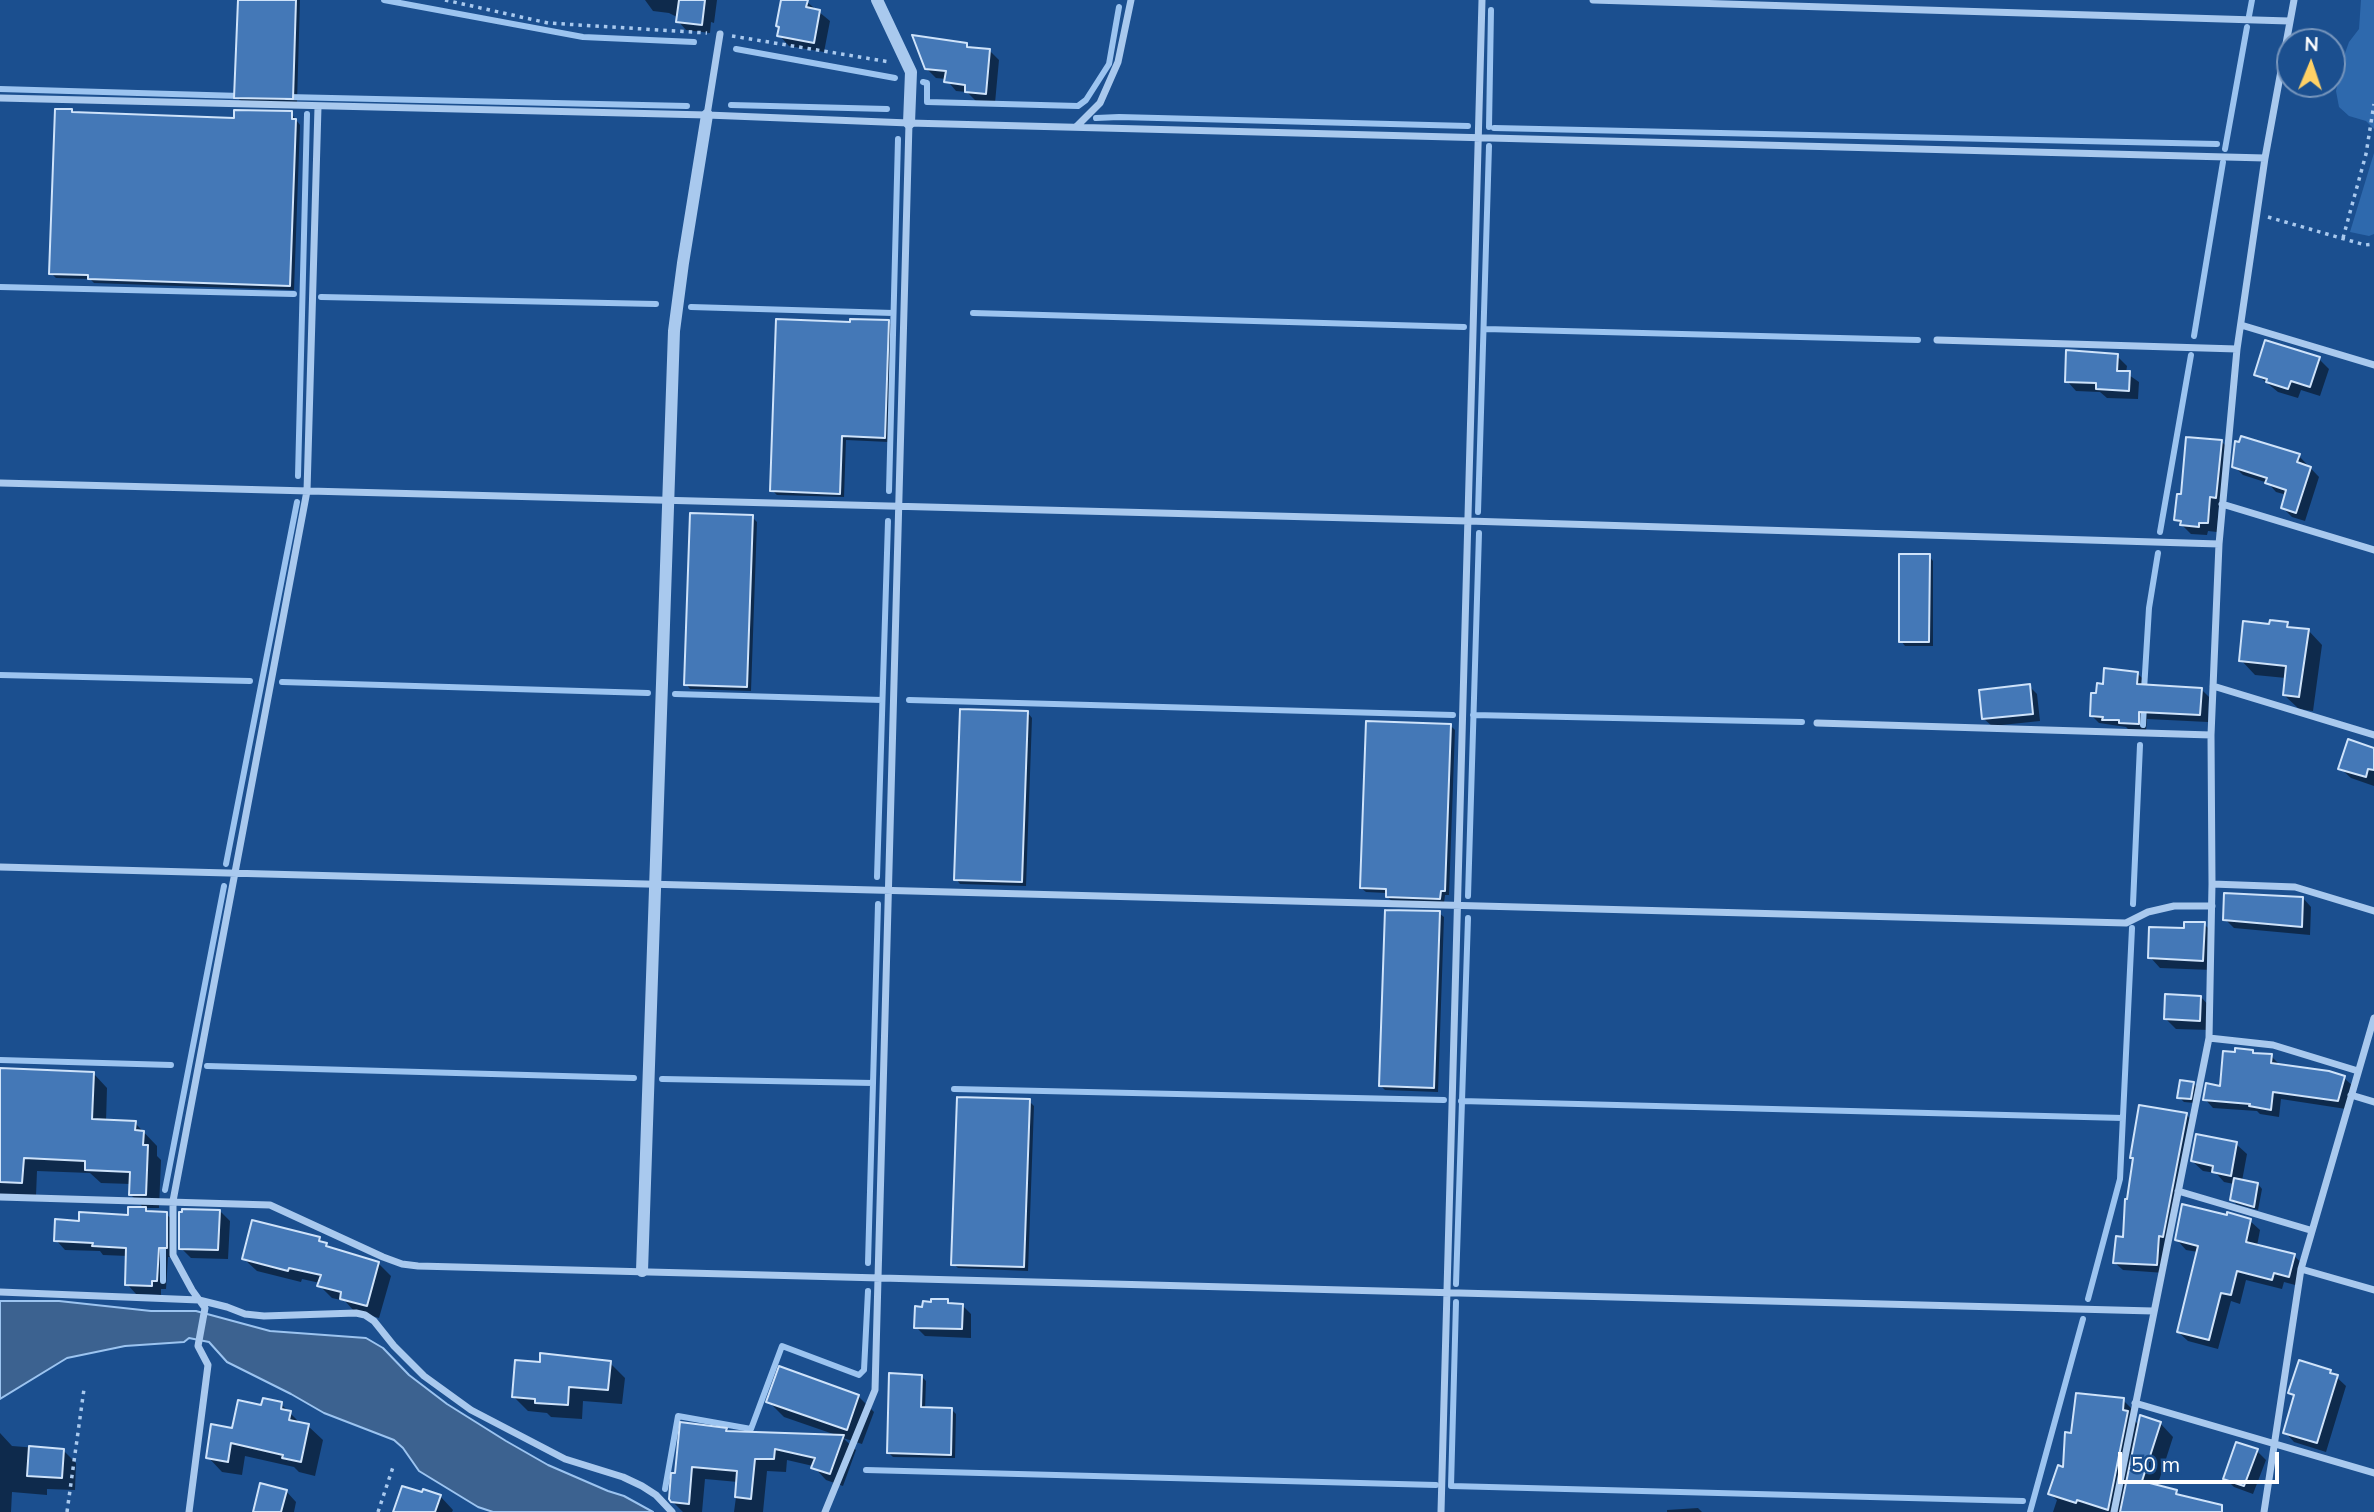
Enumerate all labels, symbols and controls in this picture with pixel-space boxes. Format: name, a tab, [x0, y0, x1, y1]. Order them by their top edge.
north arrow	[2276, 28, 2346, 98]
text: N	[2304, 32, 2319, 56]
scale bar	[2122, 1438, 2283, 1482]
text: 50 m	[2131, 1451, 2180, 1477]

